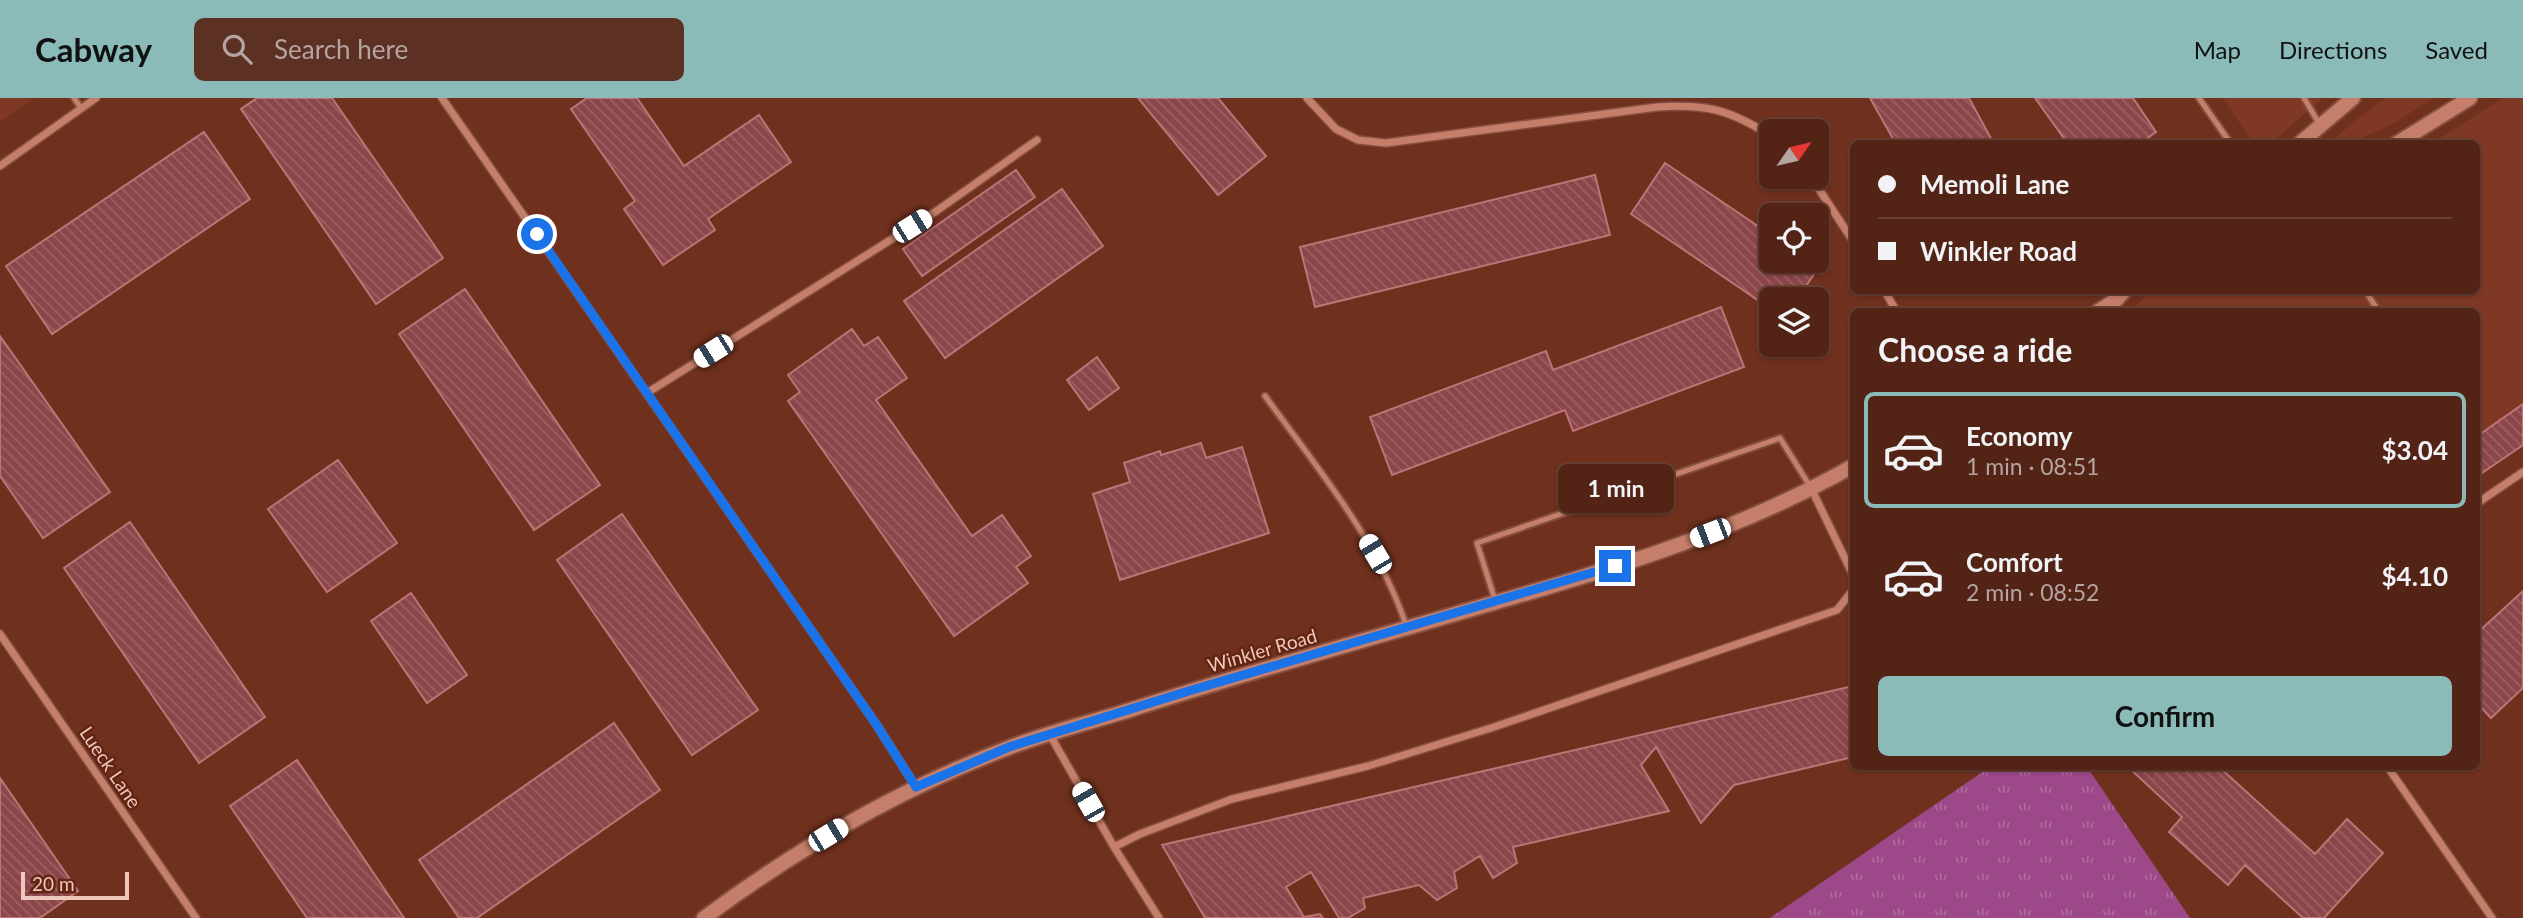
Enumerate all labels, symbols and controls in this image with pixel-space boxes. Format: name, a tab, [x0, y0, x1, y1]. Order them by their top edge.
search box	[194, 18, 684, 81]
text: Cabway	[35, 29, 152, 69]
icon: search	[218, 30, 256, 68]
text: Search here	[274, 33, 408, 65]
text: Map	[2194, 35, 2241, 64]
text: Directions	[2279, 35, 2387, 64]
text: Saved	[2425, 35, 2488, 64]
north arrow	[1759, 119, 1829, 189]
map controls	[1759, 119, 1829, 357]
text: Memoli Lane	[1920, 168, 2069, 200]
button: locate	[1759, 203, 1829, 273]
car	[889, 206, 936, 246]
route start	[521, 218, 553, 250]
text: Winkler Road	[1920, 235, 2077, 267]
button: layers	[1759, 287, 1829, 357]
text: Choose a ride	[1878, 330, 2072, 369]
car	[690, 331, 737, 371]
icon: car	[1882, 419, 1945, 482]
text: Economy	[1966, 420, 2072, 452]
text: $3.04	[2382, 434, 2448, 466]
text: 1 min · 08:51	[1966, 452, 2099, 480]
callout: 1 min	[1557, 464, 1673, 514]
text: 1 min	[1587, 474, 1645, 502]
car	[1687, 516, 1734, 550]
car	[1356, 531, 1395, 577]
icon: car	[1882, 545, 1945, 608]
text: Comfort	[1966, 546, 2063, 578]
route end	[1599, 550, 1631, 582]
text: $4.10	[2382, 560, 2448, 592]
text: 2 min · 08:52	[1966, 578, 2099, 606]
street label: Winkler Road	[1205, 623, 1319, 677]
button: Confirm	[1878, 676, 2452, 756]
street label: Lueck Lane	[75, 722, 147, 812]
car	[1069, 779, 1108, 825]
car	[805, 815, 852, 855]
scale bar	[21, 869, 130, 901]
text: 20 m	[32, 872, 75, 895]

